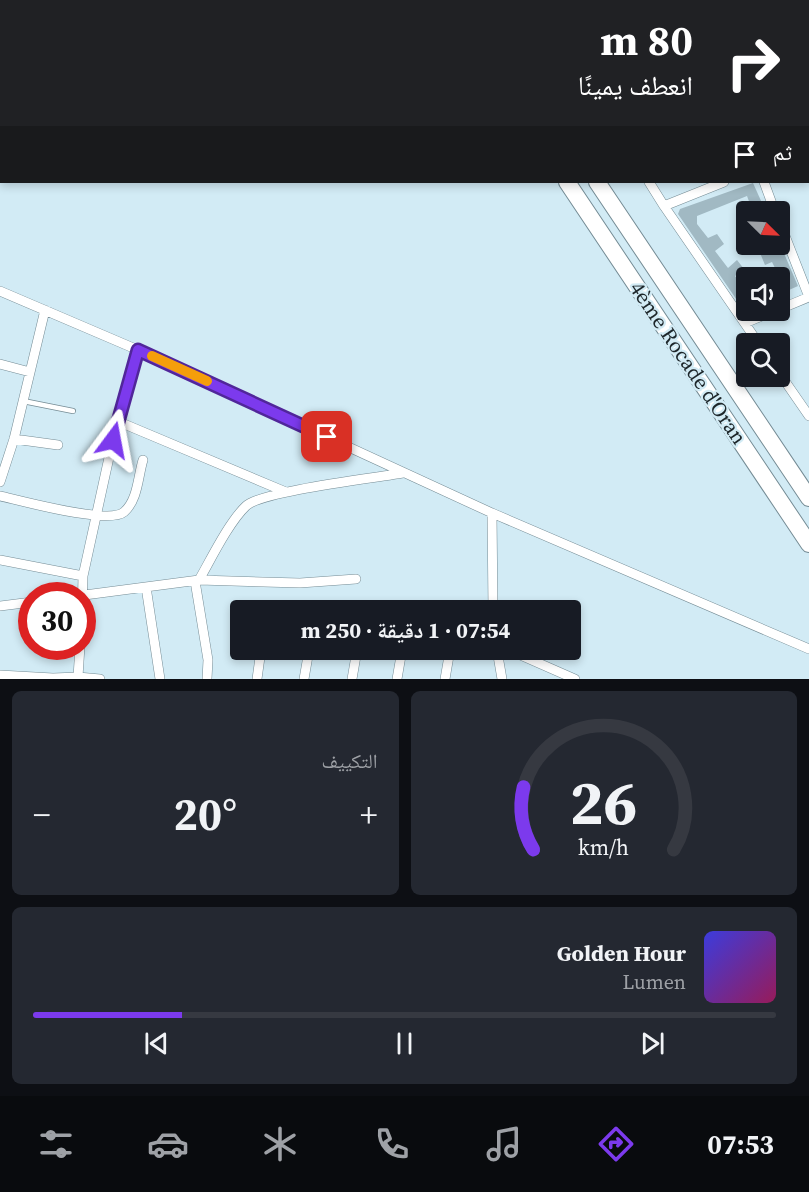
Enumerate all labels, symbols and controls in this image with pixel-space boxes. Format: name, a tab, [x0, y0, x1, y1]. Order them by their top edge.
text: 80 m	[600, 11, 693, 69]
icon: right	[714, 24, 792, 102]
text: انعطف يمينًا	[578, 67, 693, 104]
text: ثم	[773, 137, 792, 167]
icon: arrive	[728, 138, 761, 171]
north arrow	[736, 201, 790, 255]
map controls	[736, 201, 790, 387]
button: sound	[736, 267, 790, 321]
street label: 4ème Rocade d'Oran	[623, 276, 754, 450]
button: search	[736, 333, 790, 387]
position arrow	[81, 408, 145, 472]
pin	[301, 411, 352, 462]
icon: arrive	[310, 420, 343, 453]
speed limit sign: 30	[18, 582, 96, 660]
text: 07:54 · 1 دقيقة · 250 m	[301, 615, 510, 645]
text: التكييف	[321, 747, 378, 775]
text: 26	[570, 759, 638, 845]
text: 20°	[173, 783, 237, 845]
text: −	[33, 792, 51, 837]
text: +	[360, 792, 377, 837]
text: km/h	[578, 833, 629, 862]
text: Golden Hour	[557, 938, 686, 968]
text: Lumen	[623, 968, 686, 996]
icon: previous	[140, 1027, 173, 1060]
icon: pause	[388, 1027, 421, 1060]
icon: next	[636, 1027, 669, 1060]
icon: filters	[35, 1123, 77, 1165]
icon: car	[147, 1123, 189, 1165]
icon: climate	[259, 1123, 301, 1165]
icon: phone	[371, 1123, 413, 1165]
icon: music	[483, 1123, 525, 1165]
icon: directions	[595, 1123, 637, 1165]
text: 07:53	[707, 1126, 774, 1163]

